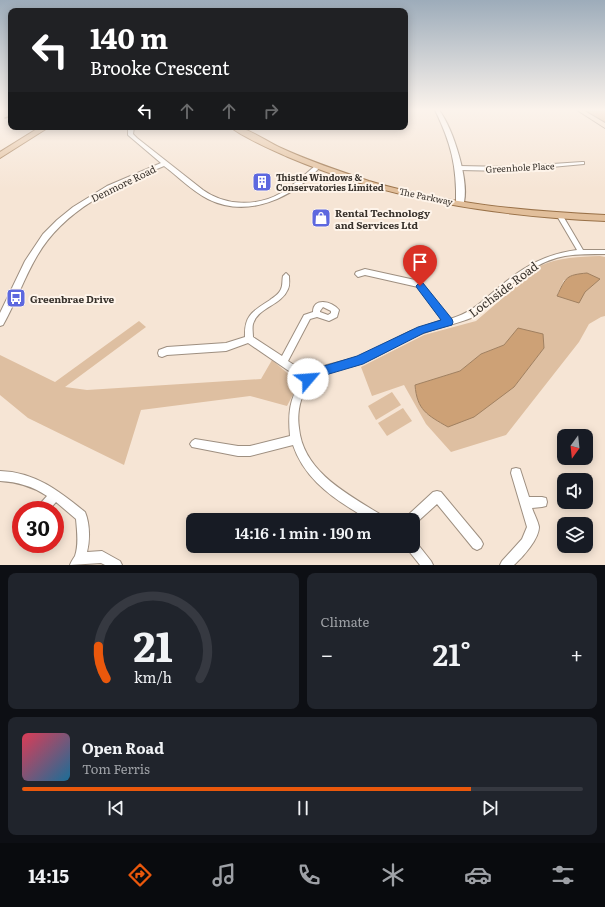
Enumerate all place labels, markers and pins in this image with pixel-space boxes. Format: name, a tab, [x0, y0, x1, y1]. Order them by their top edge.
place label: Thistle Windows & Conservatories Limited	[276, 170, 384, 194]
building icon: Thistle Windows & Conservatories Limited	[251, 171, 273, 193]
place label: Rental Technology and Services Ltd	[335, 205, 431, 232]
shop icon: Rental Technology and Services Ltd	[310, 207, 332, 229]
pin	[403, 245, 437, 286]
bus stop icon: Greenbrae Drive	[5, 287, 27, 309]
place label: Greenbrae Drive	[30, 291, 115, 306]

